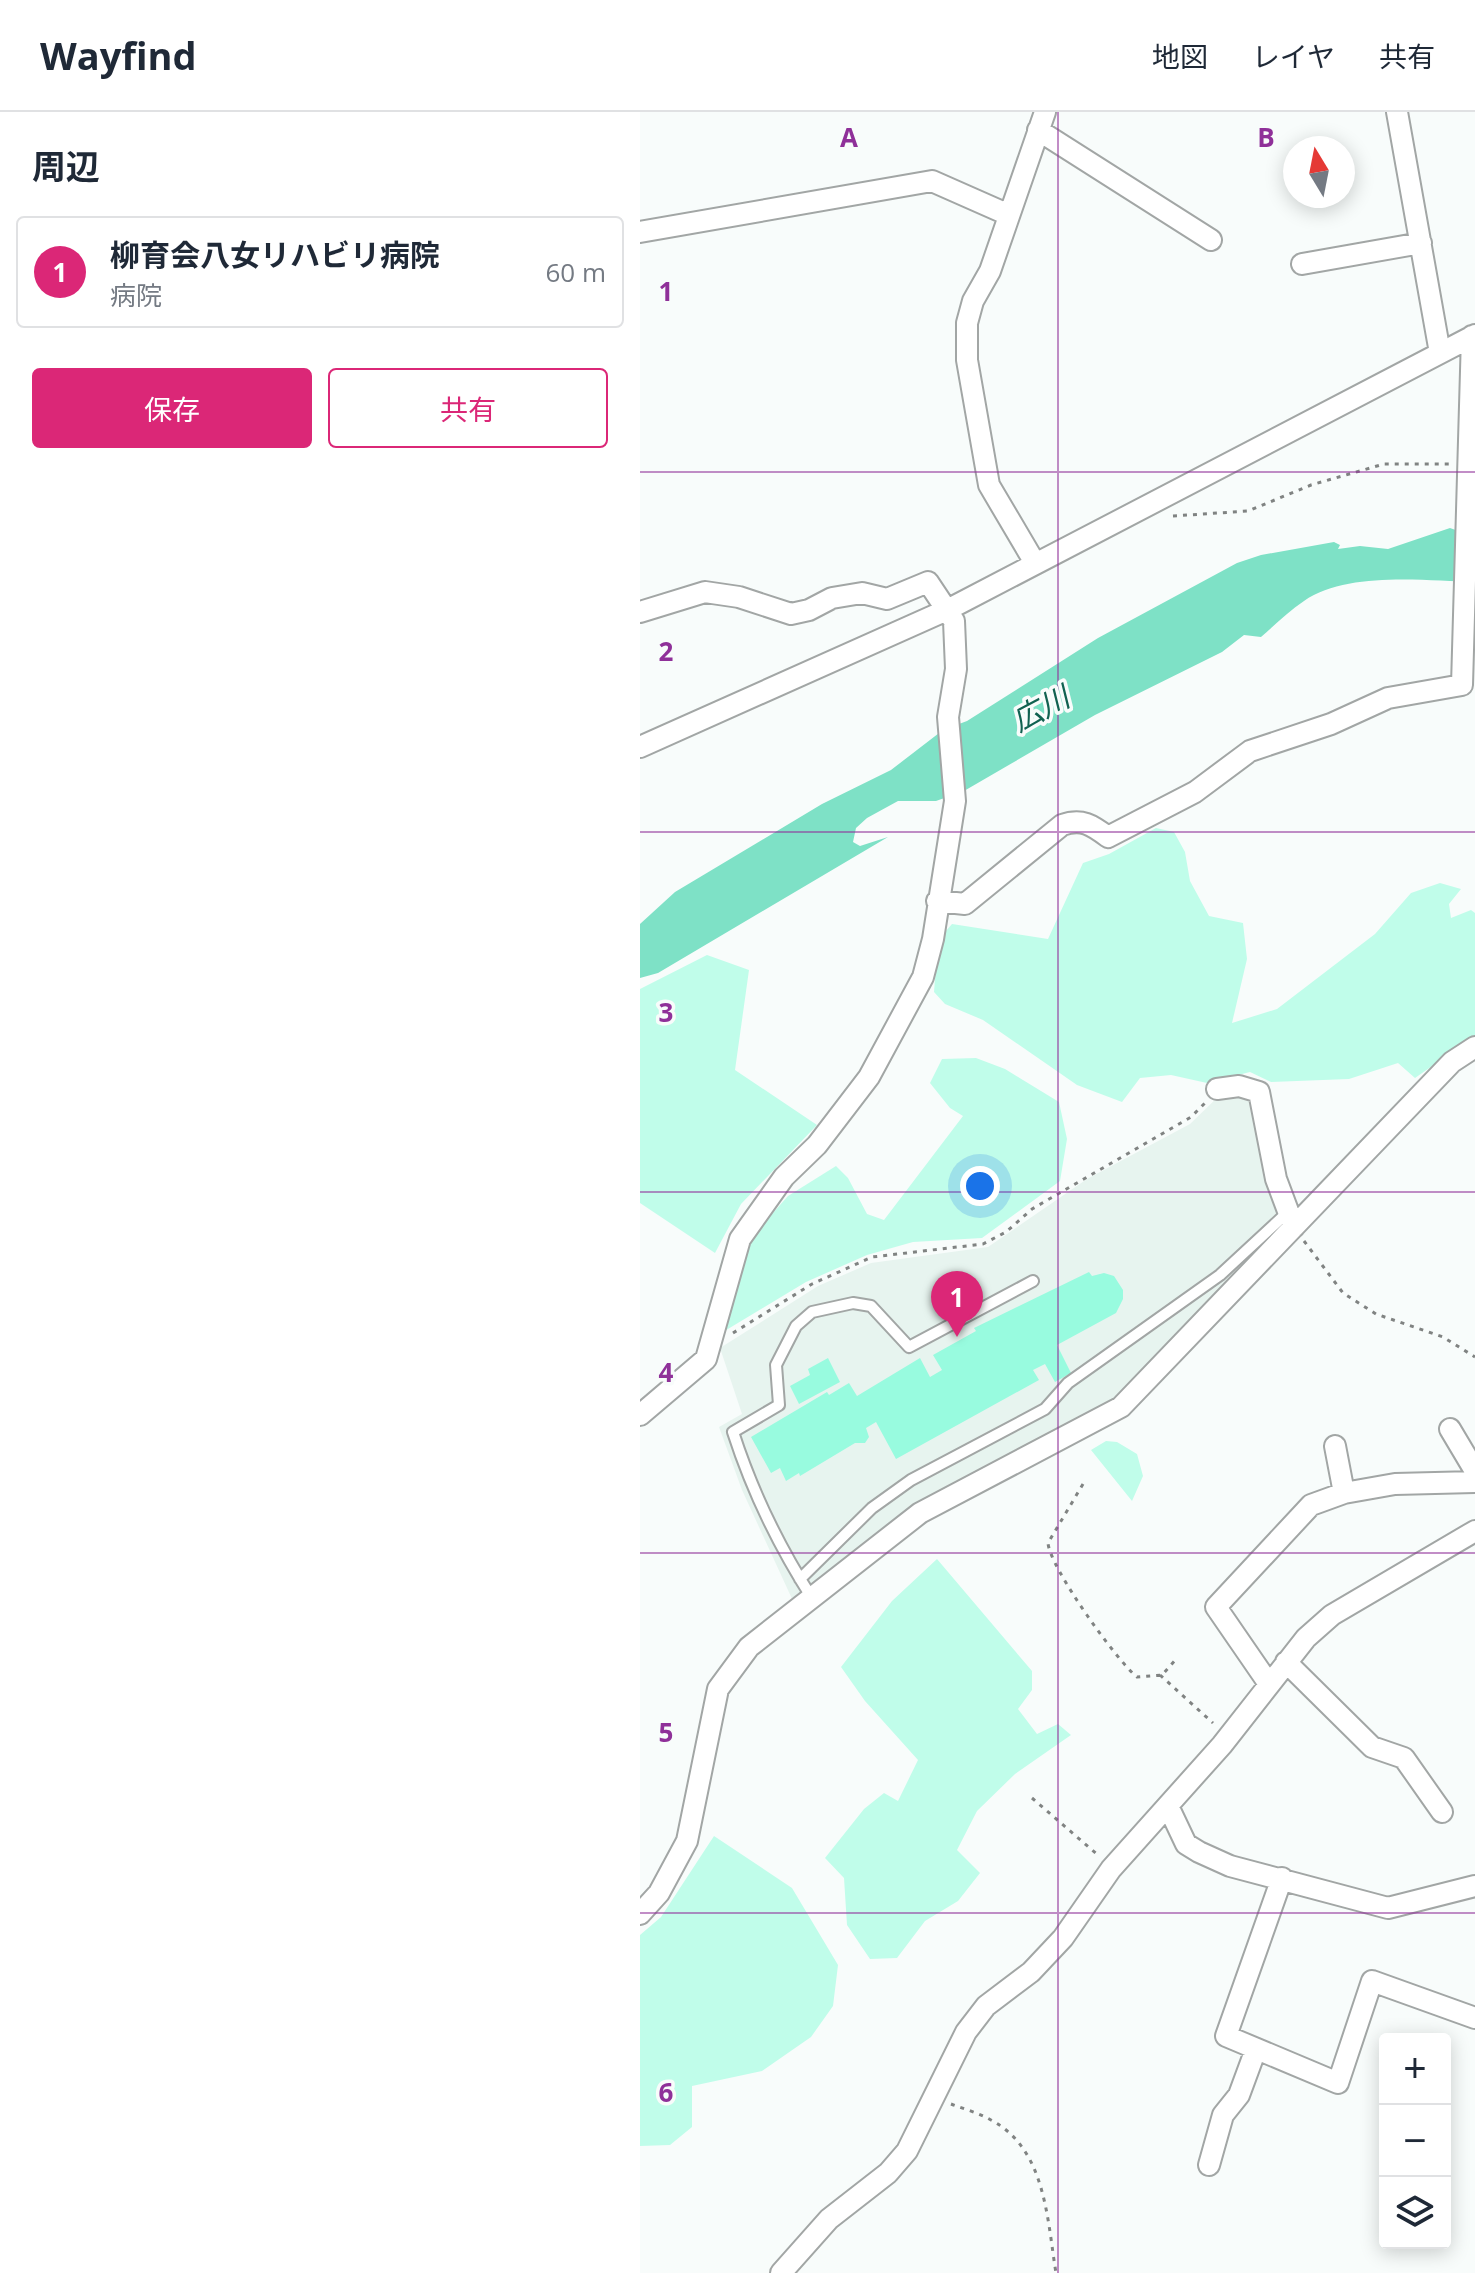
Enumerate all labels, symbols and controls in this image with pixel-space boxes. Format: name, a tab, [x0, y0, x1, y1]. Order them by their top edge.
text: Wayfind	[40, 29, 197, 81]
text: 地図	[1152, 37, 1208, 75]
text: レイヤ	[1252, 37, 1335, 75]
text: 共有	[1379, 37, 1435, 75]
text: A	[840, 119, 858, 155]
text: B	[1257, 119, 1275, 155]
north arrow	[1283, 136, 1355, 208]
text: 周辺	[32, 143, 100, 189]
text: 柳育会八女リハビリ病院	[110, 234, 440, 275]
text: 1	[53, 254, 67, 290]
text: 60 m	[545, 254, 606, 290]
text: 1	[659, 273, 673, 309]
text: 病院	[110, 277, 162, 313]
button: 保存	[32, 368, 312, 448]
button: 共有	[328, 368, 608, 448]
text: 2	[659, 633, 674, 669]
water label: 広川	[1004, 674, 1079, 740]
text: 3	[659, 994, 673, 1030]
your location	[960, 1166, 1000, 1206]
pin: 1	[931, 1271, 983, 1337]
text: 4	[659, 1354, 674, 1390]
text: 5	[659, 1714, 673, 1750]
map controls	[1379, 2033, 1451, 2249]
button: +	[1379, 2033, 1451, 2105]
text: 6	[659, 2074, 674, 2110]
button: −	[1379, 2105, 1451, 2177]
button: layers	[1379, 2177, 1451, 2249]

